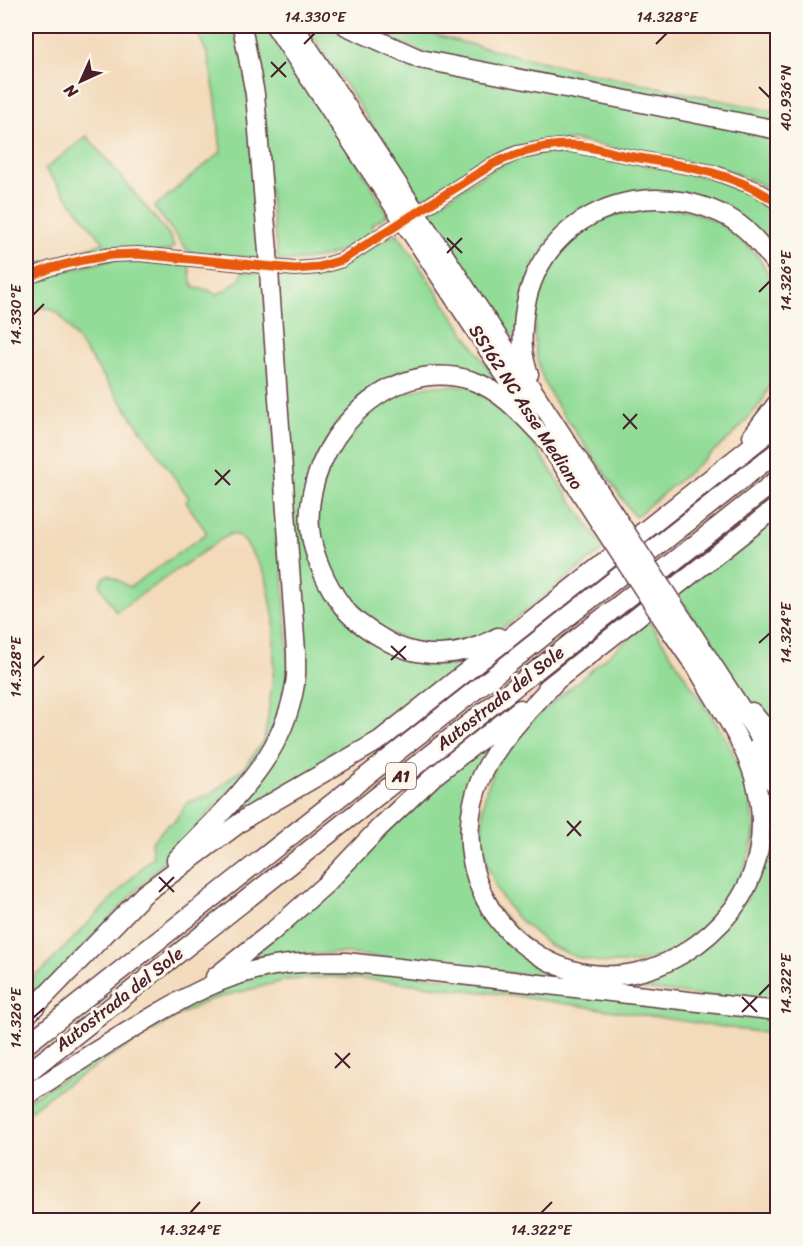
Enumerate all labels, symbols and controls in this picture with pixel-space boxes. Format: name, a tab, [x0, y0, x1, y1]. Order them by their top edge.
text: 14.330°E	[284, 4, 347, 30]
text: 14.328°E	[636, 4, 699, 30]
north arrow	[51, 51, 111, 111]
text: 40.936°N	[773, 64, 799, 131]
text: N	[56, 76, 86, 106]
text: 14.326°E	[773, 249, 799, 311]
text: 14.330°E	[3, 283, 29, 346]
street label: SS162 NC Asse Mediano	[460, 317, 592, 497]
text: 14.324°E	[773, 601, 799, 664]
text: 14.328°E	[3, 635, 29, 698]
street label: Autostrada del Sole	[428, 637, 572, 759]
road number: A1	[386, 763, 416, 789]
street label: Autostrada del Sole	[47, 938, 191, 1060]
text: 14.322°E	[773, 952, 799, 1014]
text: 14.326°E	[3, 986, 29, 1048]
text: 14.324°E	[159, 1217, 222, 1243]
text: 14.322°E	[511, 1217, 573, 1243]

